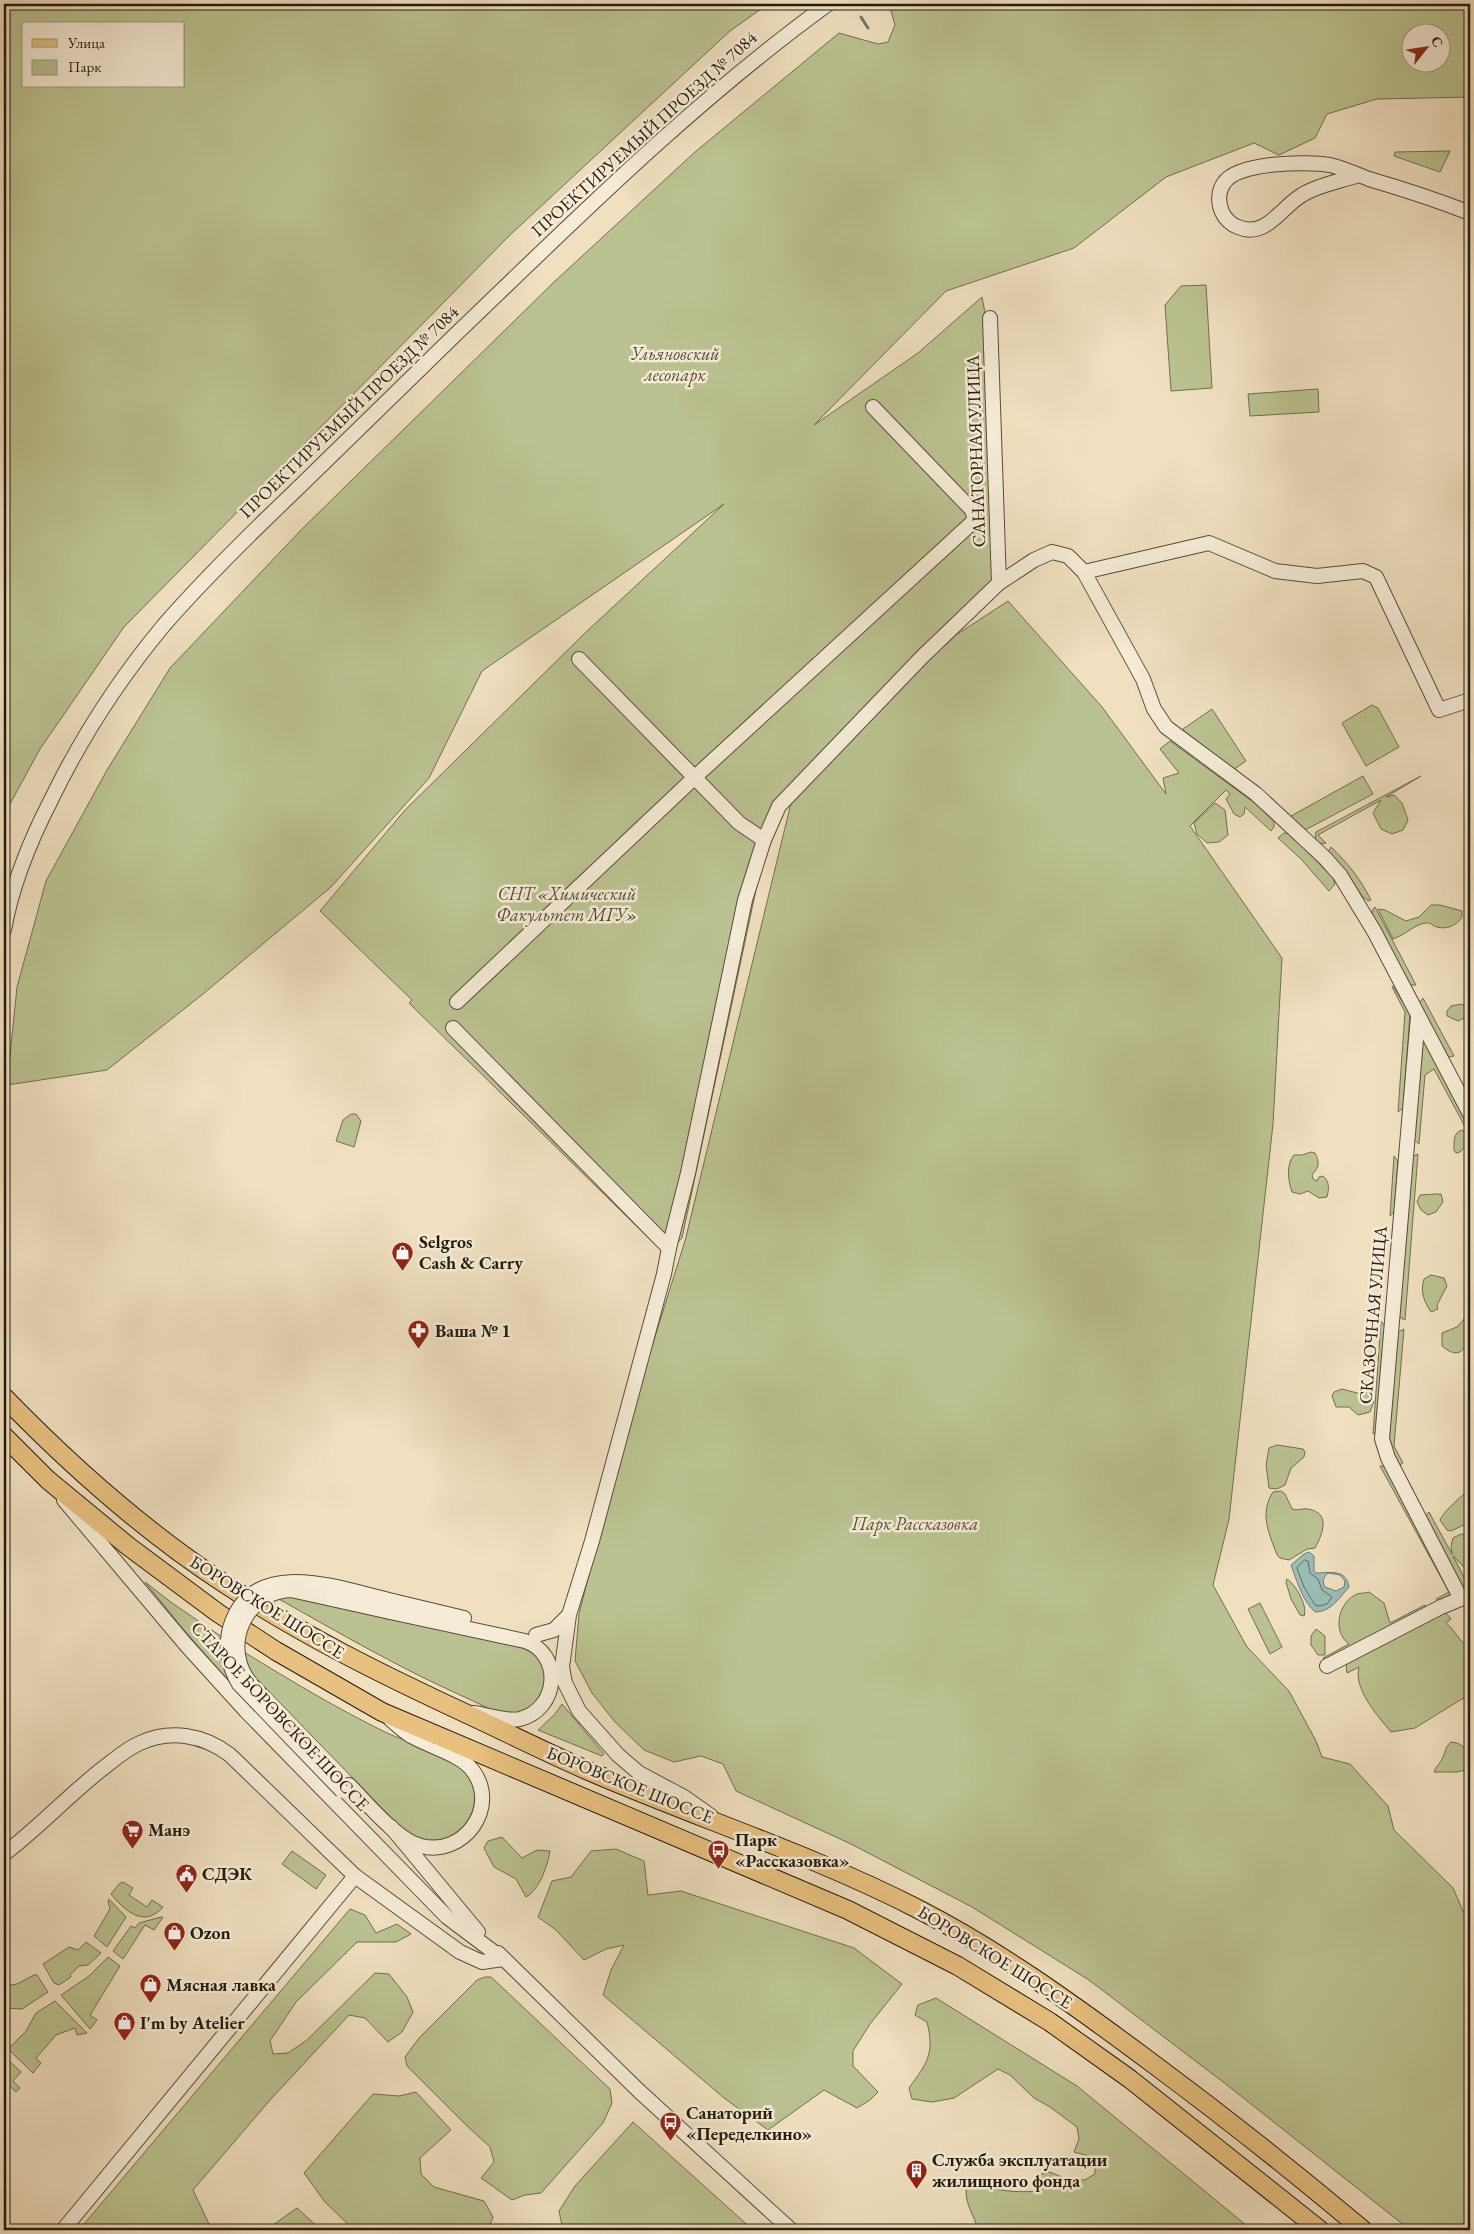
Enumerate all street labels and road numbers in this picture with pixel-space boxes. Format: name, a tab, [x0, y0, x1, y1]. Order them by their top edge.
street label: ПРОЕКТИРУЕМЫЙ ПРОЕЗД № 7084	[526, 26, 762, 241]
street label: ПРОЕКТИРУЕМЫЙ ПРОЕЗД № 7084	[234, 300, 464, 523]
street label: САНАТОРНАЯ УЛИЦА	[961, 354, 990, 548]
street label: СКАЗОЧНАЯ УЛИЦА	[1353, 1224, 1392, 1405]
street label: БОРОВСКОЕ ШОССЕ	[186, 1550, 349, 1664]
street label: СТАРОЕ БОРОВСКОЕ ШОССЕ	[186, 1616, 374, 1815]
street label: БОРОВСКОЕ ШОССЕ	[543, 1741, 717, 1829]
street label: БОРОВСКОЕ ШОССЕ	[914, 1900, 1077, 2014]

